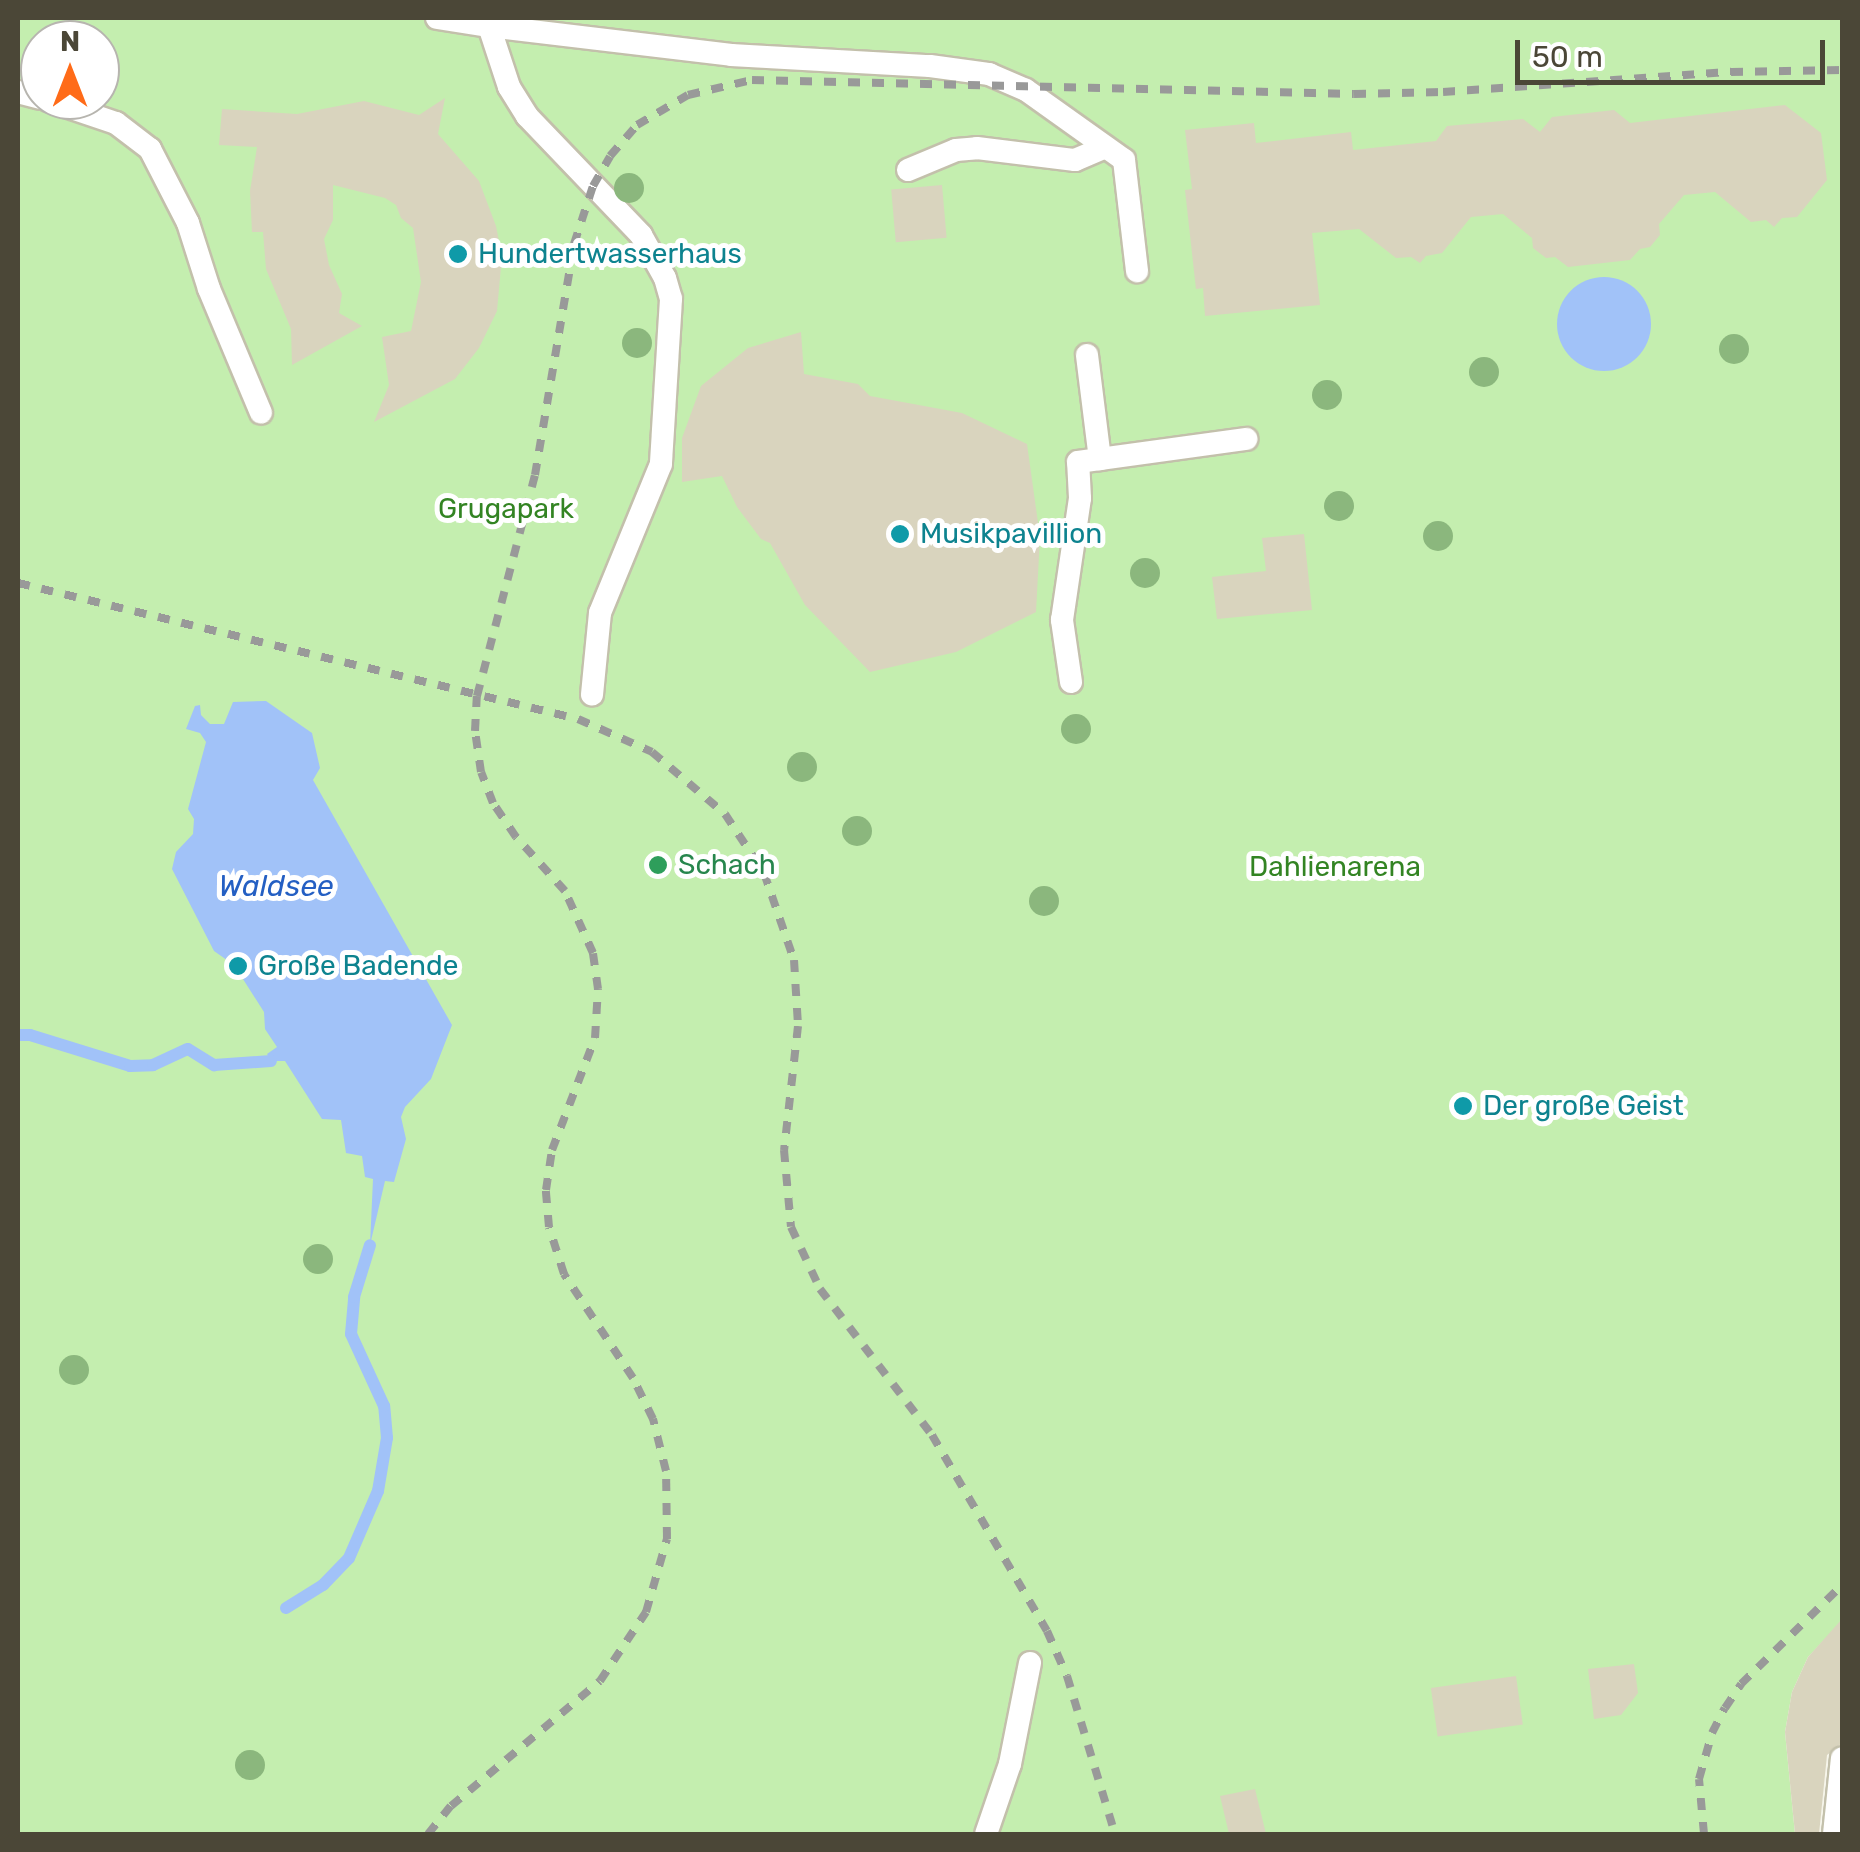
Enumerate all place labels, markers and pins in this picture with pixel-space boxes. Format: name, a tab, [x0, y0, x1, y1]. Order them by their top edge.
place label: Hundertwasserhaus	[478, 237, 742, 271]
marker: Hundertwasserhaus	[447, 243, 469, 265]
place label: Musikpavillion	[920, 517, 1102, 551]
marker: Musikpavillion	[889, 523, 911, 545]
place label: Schach	[678, 848, 776, 882]
marker: Schach	[647, 854, 669, 876]
place label: Große Badende	[258, 949, 458, 983]
marker: Große Badende	[227, 955, 249, 977]
place label: Der große Geist	[1483, 1089, 1684, 1123]
marker: Der große Geist	[1452, 1095, 1474, 1117]

